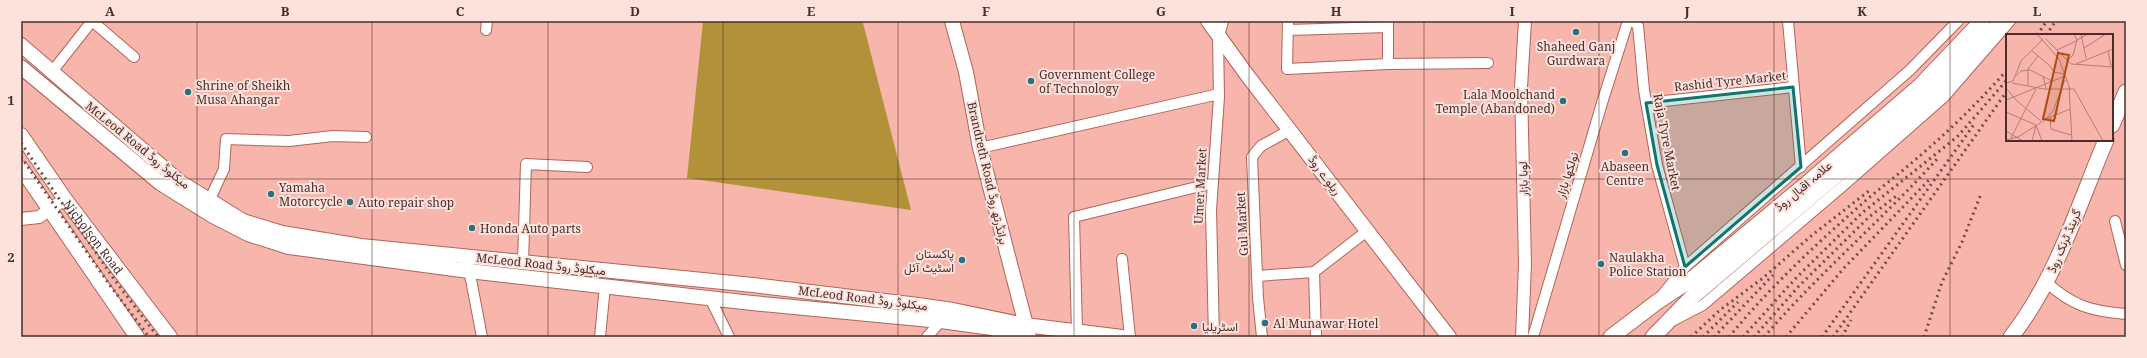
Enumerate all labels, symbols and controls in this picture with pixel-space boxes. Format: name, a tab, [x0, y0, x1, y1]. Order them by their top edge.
text: A	[105, 2, 115, 20]
text: B	[281, 2, 290, 20]
text: C	[456, 2, 465, 20]
text: D	[630, 2, 640, 20]
text: E	[807, 2, 816, 20]
text: F	[982, 2, 990, 20]
text: G	[1156, 2, 1166, 20]
text: H	[1331, 2, 1342, 20]
text: I	[1509, 2, 1515, 20]
text: J	[1683, 2, 1690, 20]
text: K	[1857, 2, 1867, 20]
text: L	[2033, 2, 2042, 20]
marker: Shaheed Ganj Gurdwara	[1571, 27, 1581, 37]
inset map	[2006, 34, 2113, 141]
place label: Shaheed Ganj Gurdwara	[1537, 38, 1615, 69]
place label: Government College of Technology	[1039, 66, 1155, 97]
street label: Rashid Tyre Market	[1673, 67, 1787, 95]
marker: Government College of Technology	[1026, 76, 1036, 86]
place label: Shrine of Sheikh Musa Ahangar	[196, 77, 291, 108]
place label: Lala Moolchand Temple (Abandoned)	[1435, 86, 1556, 117]
marker: Shrine of Sheikh Musa Ahangar	[183, 87, 193, 97]
text: 1	[7, 91, 15, 109]
street label: Raja Tyre Market	[1649, 92, 1685, 192]
marker: Lala Moolchand Temple (Abandoned)	[1558, 96, 1568, 106]
street label: McLeod Road میکلوڈ روڈ	[82, 97, 194, 193]
street label: Brandreth Road برانڈرتھ روڈ	[963, 100, 1013, 246]
street label: Umer Market	[1190, 147, 1210, 225]
marker: Abaseen Centre	[1620, 148, 1630, 158]
street label: نولکھا بازار	[1551, 150, 1582, 201]
street label: ریلوے روڈ	[1304, 152, 1346, 198]
street label: علامہ اقبال روڈ	[1771, 157, 1835, 215]
place label: Abaseen Centre	[1601, 158, 1650, 189]
street label: لوہا بازار	[1514, 161, 1532, 198]
place label: Yamaha Motorcycle	[278, 179, 343, 210]
marker: Yamaha Motorcycle	[266, 189, 276, 199]
street label: Gul Market	[1232, 192, 1252, 256]
place label: Auto repair shop	[358, 194, 454, 211]
street label: Nicholson Road	[60, 196, 128, 278]
marker: Auto repair shop	[345, 197, 355, 207]
street label: گرینڈ ٹرنک روڈ	[2043, 207, 2085, 275]
place label: Honda Auto parts	[480, 220, 581, 237]
marker: Honda Auto parts	[467, 223, 477, 233]
place label: پاکستان اسٹیٹ آئل	[904, 245, 954, 276]
text: 2	[7, 248, 15, 266]
street label: McLeod Road میکلوڈ روڈ	[475, 249, 607, 279]
place label: Naulakha Police Station	[1609, 249, 1687, 280]
marker: پاکستان اسٹیٹ آئل	[957, 255, 967, 265]
marker: Naulakha Police Station	[1596, 259, 1606, 269]
street label: McLeod Road میکلوڈ روڈ	[797, 282, 929, 314]
place label: Al Munawar Hotel	[1273, 315, 1379, 332]
place label: اسٹریلیا	[1202, 318, 1238, 335]
marker: Al Munawar Hotel	[1260, 318, 1270, 328]
marker: اسٹریلیا	[1189, 321, 1199, 331]

